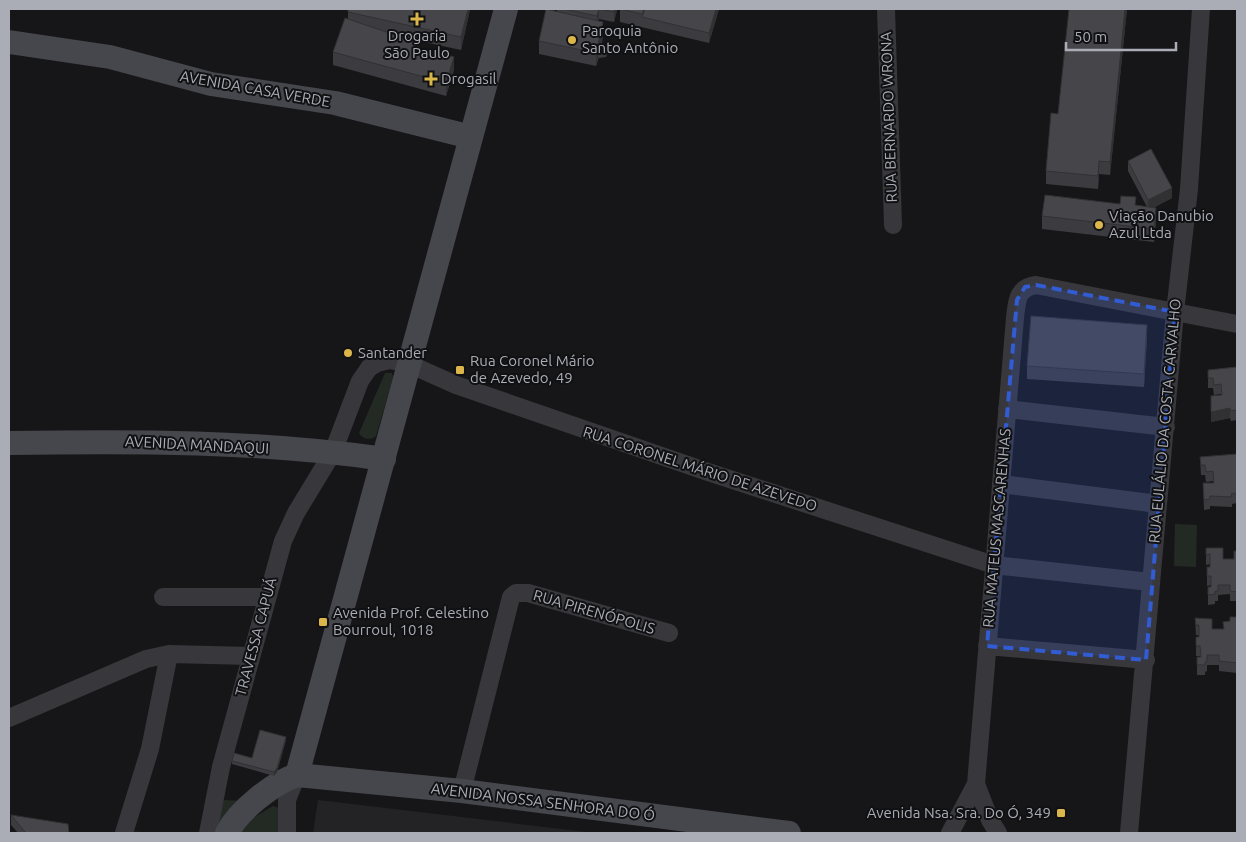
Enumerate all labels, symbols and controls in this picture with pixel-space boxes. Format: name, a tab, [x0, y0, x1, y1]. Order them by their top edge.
marker: Drogaria São Paulo	[411, 13, 423, 25]
scale bar	[1066, 20, 1176, 52]
place label: Paroquia Santo Antônio	[582, 22, 678, 56]
place label: Drogaria São Paulo	[384, 27, 450, 61]
text: 50 m	[1074, 28, 1107, 45]
street label: RUA BERNARDO WRONA	[877, 31, 900, 203]
marker: Paroquia Santo Antônio	[566, 34, 578, 46]
street label: AVENIDA CASA VERDE	[179, 67, 331, 110]
place label: Drogasil	[441, 70, 497, 87]
marker: Drogasil	[425, 73, 437, 85]
place label: Viação Danubio Azul Ltda	[1109, 207, 1214, 241]
marker: Viação Danubio Azul Ltda	[1093, 219, 1105, 231]
street label: RUA EULÁLIO DA COSTA CARVALHO	[1145, 298, 1184, 544]
place label: Santander	[358, 344, 427, 361]
marker: Santander	[342, 347, 354, 359]
place label: Rua Coronel Mário de Azevedo, 49	[470, 352, 595, 386]
marker: Rua Coronel Mário de Azevedo, 49	[454, 364, 466, 376]
street label: RUA CORONEL MÁRIO DE AZEVEDO	[581, 423, 819, 514]
street label: RUA MATEUS MASCARENHAS	[979, 428, 1014, 628]
street label: AVENIDA MANDAQUI	[125, 432, 270, 457]
street label: TRAVESSA CAPUÁ	[231, 575, 280, 698]
street label: RUA PIRENÓPOLIS	[531, 586, 657, 637]
place label: Avenida Prof. Celestino Bourroul, 1018	[333, 604, 489, 638]
marker: Avenida Prof. Celestino Bourroul, 1018	[317, 616, 329, 628]
street label: AVENIDA NOSSA SENHORA DO Ó	[430, 779, 656, 824]
place label: Avenida Nsa. Sra. Do Ó, 349	[867, 804, 1051, 821]
marker: Avenida Nsa. Sra. Do Ó, 349	[1055, 807, 1067, 819]

